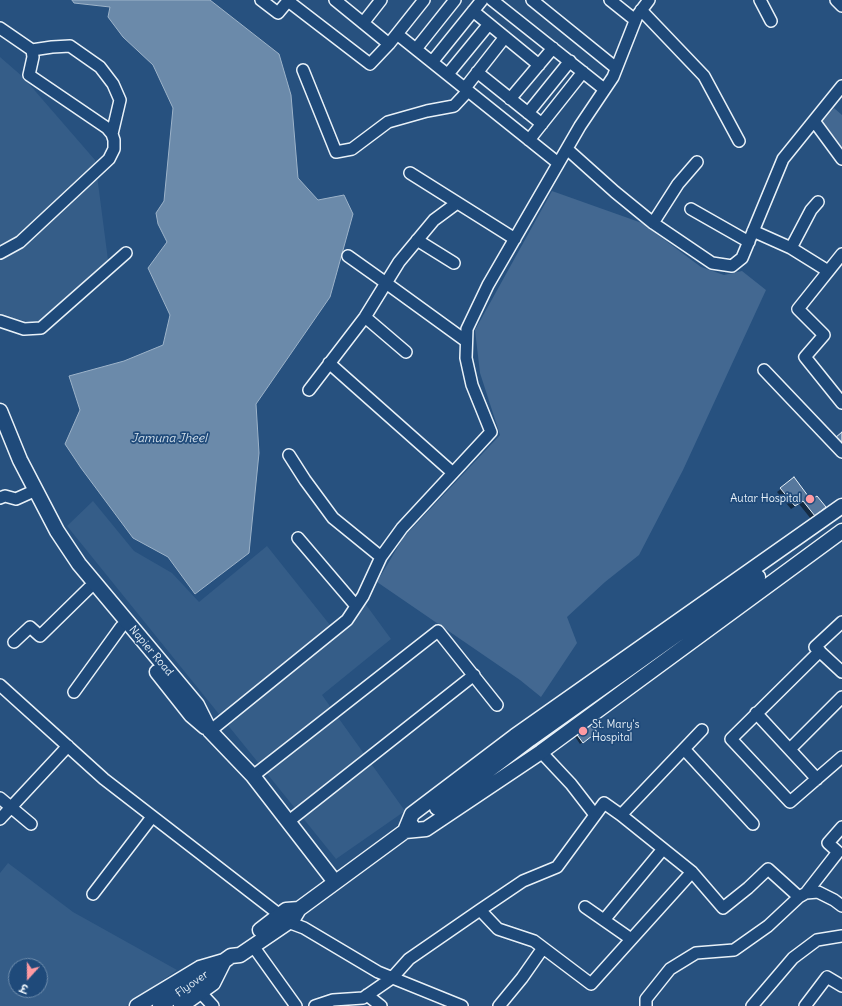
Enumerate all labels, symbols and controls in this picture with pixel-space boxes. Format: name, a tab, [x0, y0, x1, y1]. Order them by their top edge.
water label: Jamuna Jheel	[131, 432, 207, 446]
place label: Autar Hospital	[730, 492, 801, 506]
marker: Autar Hospital	[804, 493, 816, 505]
street label: Napier Road	[126, 623, 176, 679]
place label: St. Mary's Hospital	[592, 718, 639, 744]
marker: St. Mary's Hospital	[577, 725, 589, 737]
north arrow	[8, 958, 48, 998]
street label: Flyover	[173, 968, 211, 1000]
text: उ	[18, 980, 30, 996]

